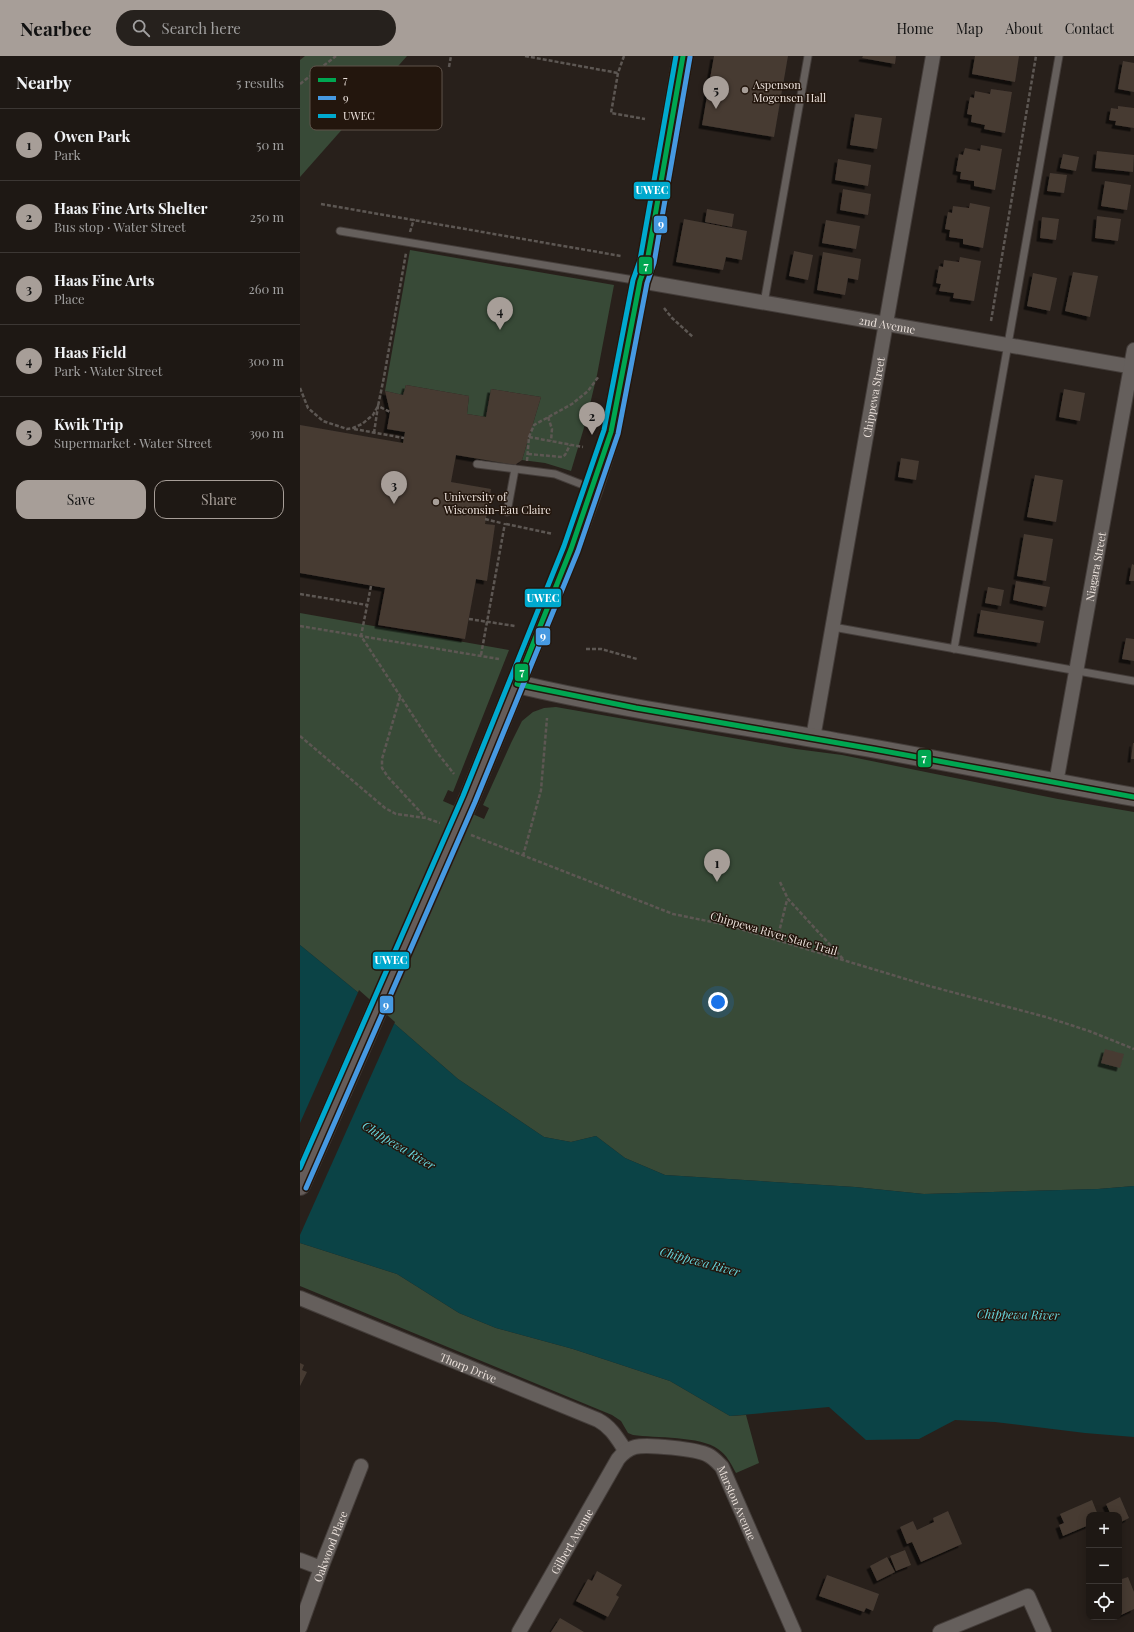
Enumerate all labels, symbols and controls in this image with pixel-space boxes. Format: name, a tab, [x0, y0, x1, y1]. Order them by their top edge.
search box	[116, 10, 396, 46]
text: Nearbee	[20, 15, 92, 41]
icon: search	[130, 17, 152, 39]
text: Search here	[162, 18, 241, 38]
text: Home	[896, 19, 934, 38]
text: Map	[956, 19, 983, 38]
text: About	[1005, 19, 1043, 38]
text: Contact	[1065, 19, 1114, 38]
legend	[310, 66, 442, 130]
text: Nearby	[16, 71, 71, 93]
text: 7	[343, 72, 348, 87]
text: 5 results	[236, 74, 284, 91]
pin: 5	[703, 76, 729, 109]
place label: Aspenson Mogensen Hall	[752, 77, 826, 105]
marker: Aspenson Mogensen Hall	[740, 85, 750, 95]
text: 9	[343, 90, 349, 105]
text: UWEC	[343, 108, 375, 123]
text: Owen Park	[54, 126, 130, 146]
text: 1	[27, 136, 31, 153]
text: 50 m	[256, 136, 284, 153]
text: Park	[54, 146, 81, 163]
line badge: UWEC	[633, 181, 671, 200]
text: UWEC	[636, 182, 669, 197]
text: Haas Fine Arts Shelter	[54, 198, 208, 218]
text: 2	[26, 208, 32, 225]
text: 250 m	[250, 208, 284, 225]
line badge: 9	[653, 215, 668, 234]
text: 9	[658, 216, 664, 231]
text: Bus stop · Water Street	[54, 218, 186, 235]
line badge: 7	[638, 256, 653, 275]
text: 7	[643, 258, 649, 273]
text: Haas Fine Arts	[54, 270, 154, 290]
text: 3	[26, 280, 32, 297]
text: 260 m	[248, 280, 284, 297]
text: Place	[54, 290, 85, 307]
pin: 4	[487, 297, 513, 330]
street label: 2nd Avenue	[858, 312, 917, 336]
text: Haas Field	[54, 342, 127, 362]
text: 4	[26, 352, 32, 369]
text: 300 m	[248, 352, 284, 369]
street label: Chippewa Street	[858, 356, 887, 439]
text: Park · Water Street	[54, 362, 162, 379]
pin: 2	[579, 402, 605, 435]
text: Kwik Trip	[54, 414, 123, 434]
text: 5	[26, 424, 32, 441]
text: 390 m	[249, 424, 284, 441]
text: Supermarket · Water Street	[54, 434, 212, 451]
pin: 3	[381, 471, 407, 504]
button: Save	[16, 480, 146, 519]
button: Share	[154, 480, 284, 519]
place label: University of Wisconsin-Eau Claire	[443, 489, 551, 517]
marker: University of Wisconsin-Eau Claire	[431, 497, 441, 507]
street label: Niagara Street	[1081, 531, 1109, 602]
line badge: UWEC	[524, 588, 562, 608]
text: UWEC	[527, 590, 560, 605]
line badge: 9	[535, 627, 551, 646]
text: 9	[540, 628, 546, 643]
line badge: 7	[514, 663, 529, 682]
text: 7	[519, 664, 525, 679]
line badge: 7	[917, 749, 932, 768]
text: 7	[921, 750, 927, 765]
pin: 1	[704, 849, 730, 882]
street label: Chippewa River State Trail	[709, 908, 839, 958]
line badge: UWEC	[372, 951, 410, 970]
text: UWEC	[375, 952, 408, 967]
your location	[708, 992, 728, 1012]
line badge: 9	[379, 995, 394, 1014]
text: 9	[383, 997, 389, 1012]
water label: Chippewa River	[360, 1117, 439, 1173]
water label: Chippewa River	[658, 1243, 743, 1280]
water label: Chippewa River	[977, 1305, 1060, 1323]
street label: Thorp Drive	[438, 1349, 500, 1385]
street label: Marston Avenue	[715, 1463, 761, 1543]
street label: Gilbert Avenue	[546, 1505, 596, 1576]
street label: Oakwood Place	[309, 1508, 350, 1584]
map controls	[1086, 1512, 1122, 1620]
button: +	[1086, 1512, 1122, 1548]
button: −	[1086, 1548, 1122, 1584]
button: locate	[1086, 1584, 1122, 1620]

